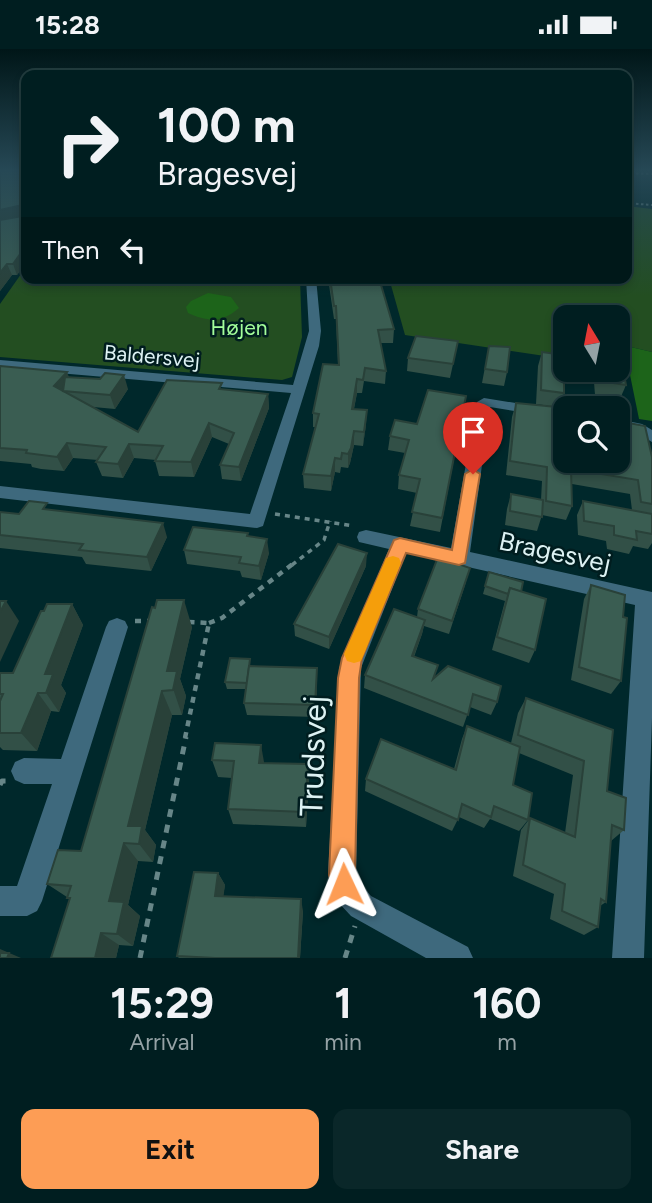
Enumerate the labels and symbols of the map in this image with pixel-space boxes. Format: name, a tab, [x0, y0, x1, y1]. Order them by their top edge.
north arrow	[553, 305, 630, 381]
park label: Højen	[211, 315, 267, 340]
street label: Baldersvej	[103, 339, 201, 373]
pin	[443, 402, 503, 474]
street label: Bragesvej	[496, 525, 614, 579]
street label: Trudsvej	[292, 695, 334, 817]
position arrow	[307, 847, 381, 921]

